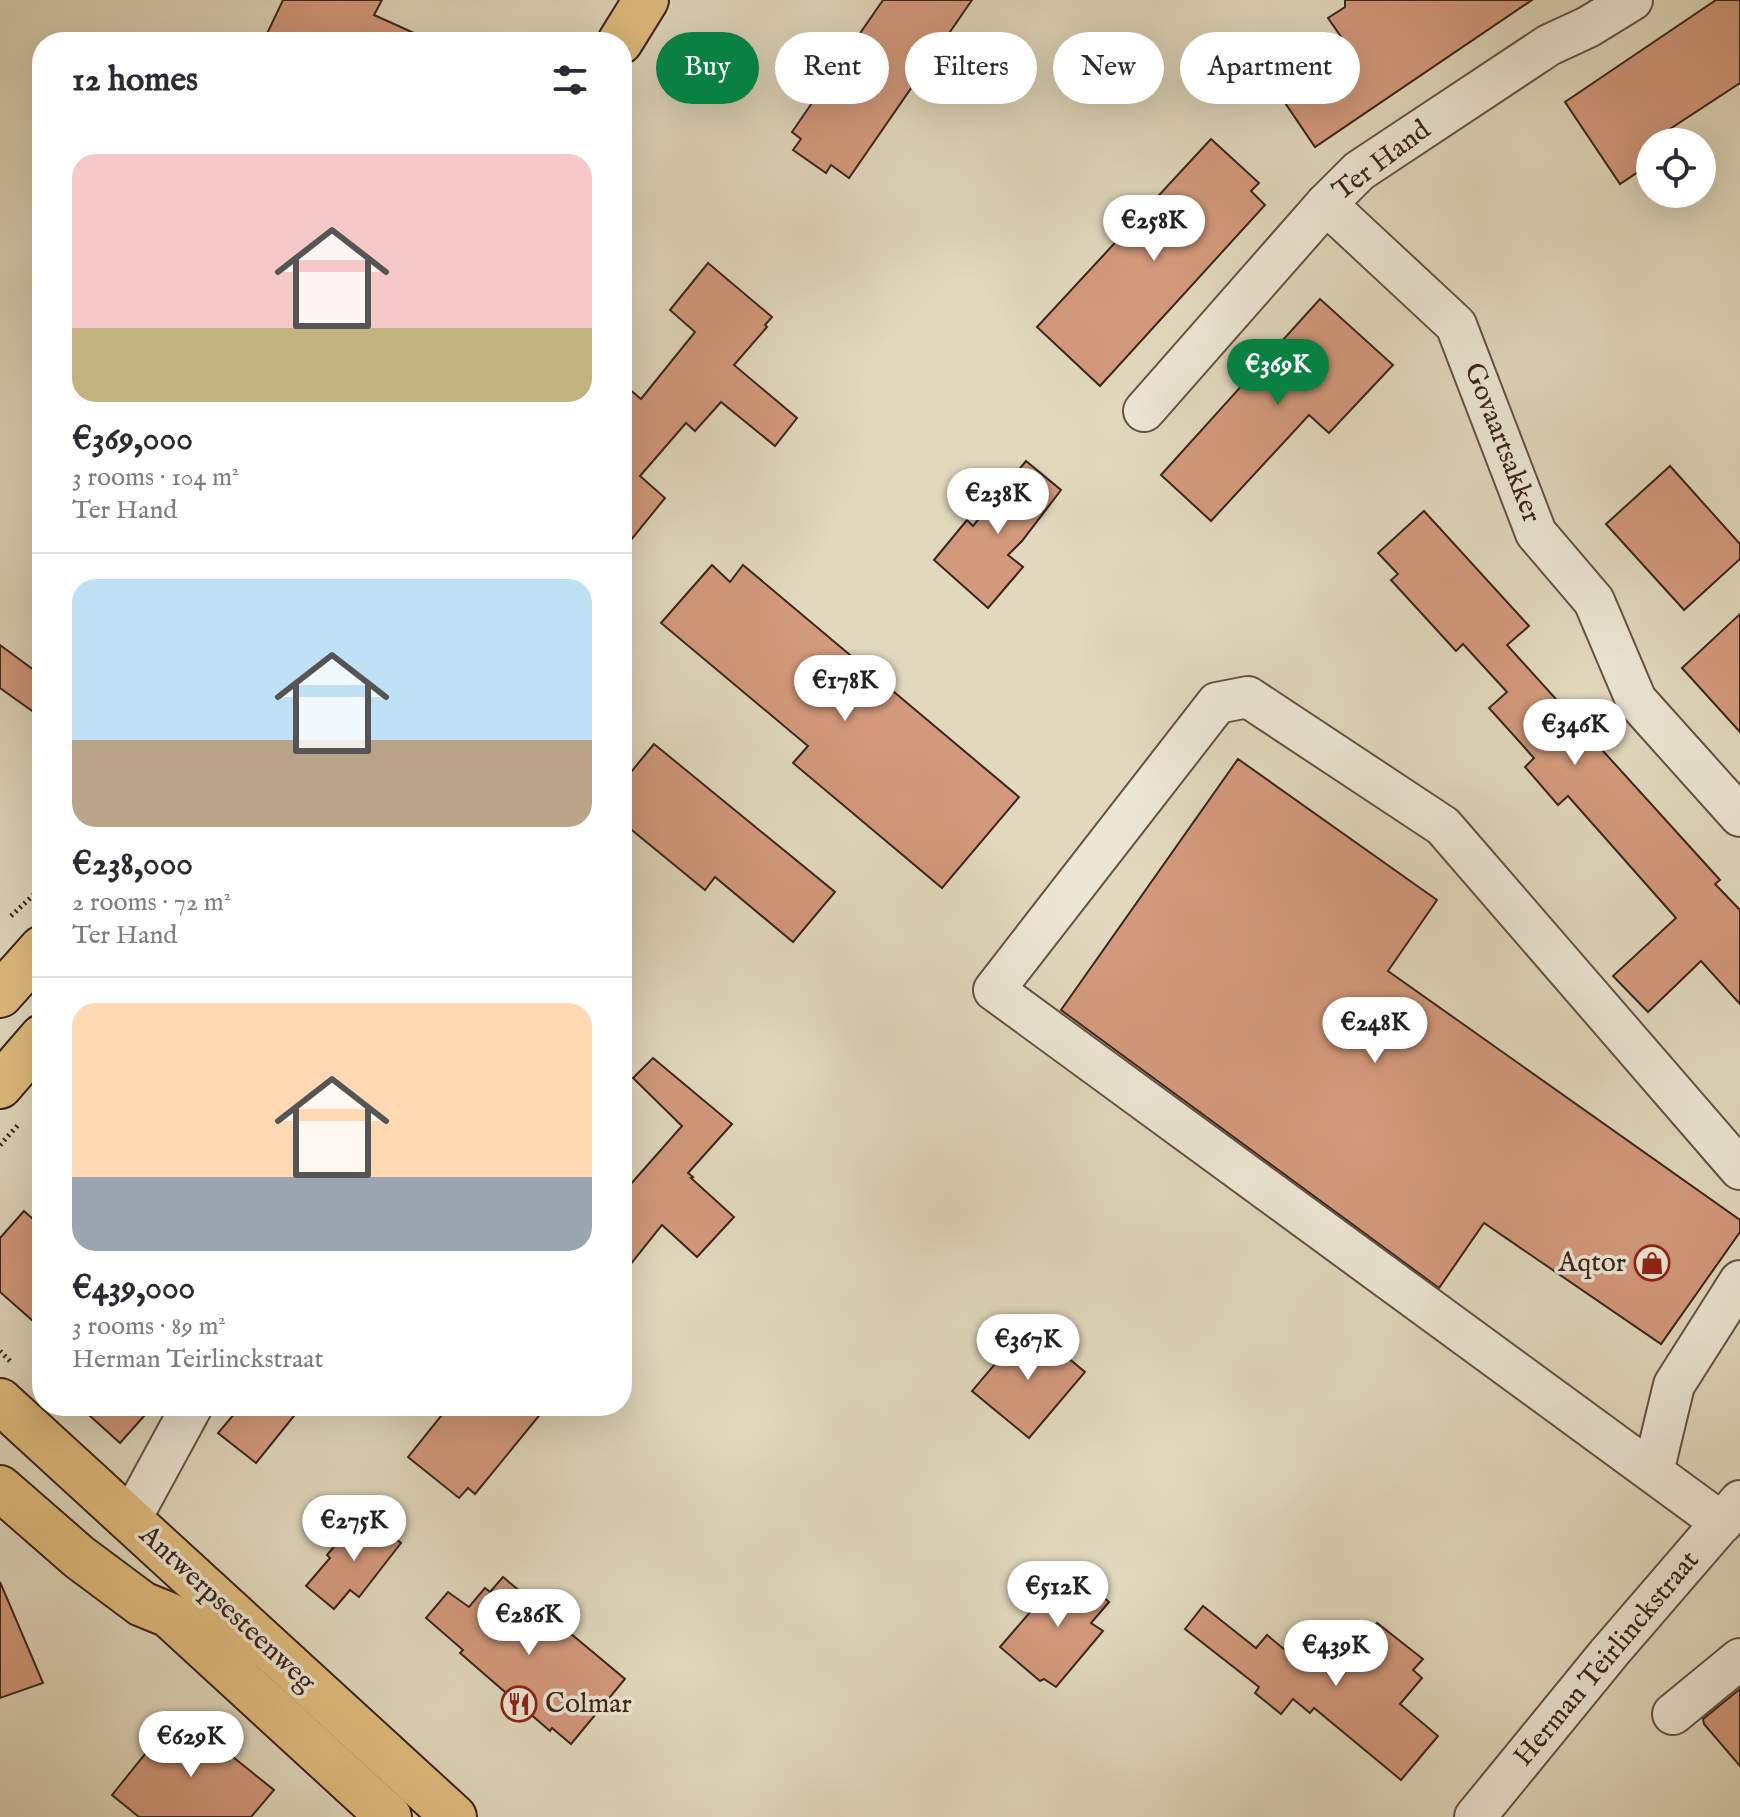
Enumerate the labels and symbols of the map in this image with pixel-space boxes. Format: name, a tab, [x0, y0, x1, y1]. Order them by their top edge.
street label: Ter Hand	[1326, 113, 1438, 209]
pin: €258K	[1098, 195, 1210, 263]
pin: €369K	[1222, 339, 1334, 407]
street label: Govaartsakker	[1455, 358, 1549, 528]
pin: €238K	[942, 468, 1054, 536]
pin: €178K	[789, 655, 901, 723]
pin: €346K	[1519, 699, 1631, 767]
pin: €248K	[1319, 997, 1431, 1065]
shop icon: Aqtor	[1633, 1244, 1671, 1282]
place label: Aqtor	[1557, 1246, 1626, 1281]
pin: €367K	[972, 1314, 1084, 1382]
pin: €275K	[298, 1495, 410, 1563]
street label: Antwerpsesteenweg	[131, 1518, 323, 1700]
street label: Herman Teirlinckstraat	[1507, 1544, 1708, 1774]
pin: €512K	[1002, 1561, 1114, 1629]
pin: €286K	[473, 1589, 585, 1657]
pin: €439K	[1280, 1620, 1392, 1688]
restaurant icon: Colmar	[500, 1685, 538, 1723]
place label: Colmar	[545, 1687, 632, 1722]
pin: €629K	[135, 1711, 247, 1779]

